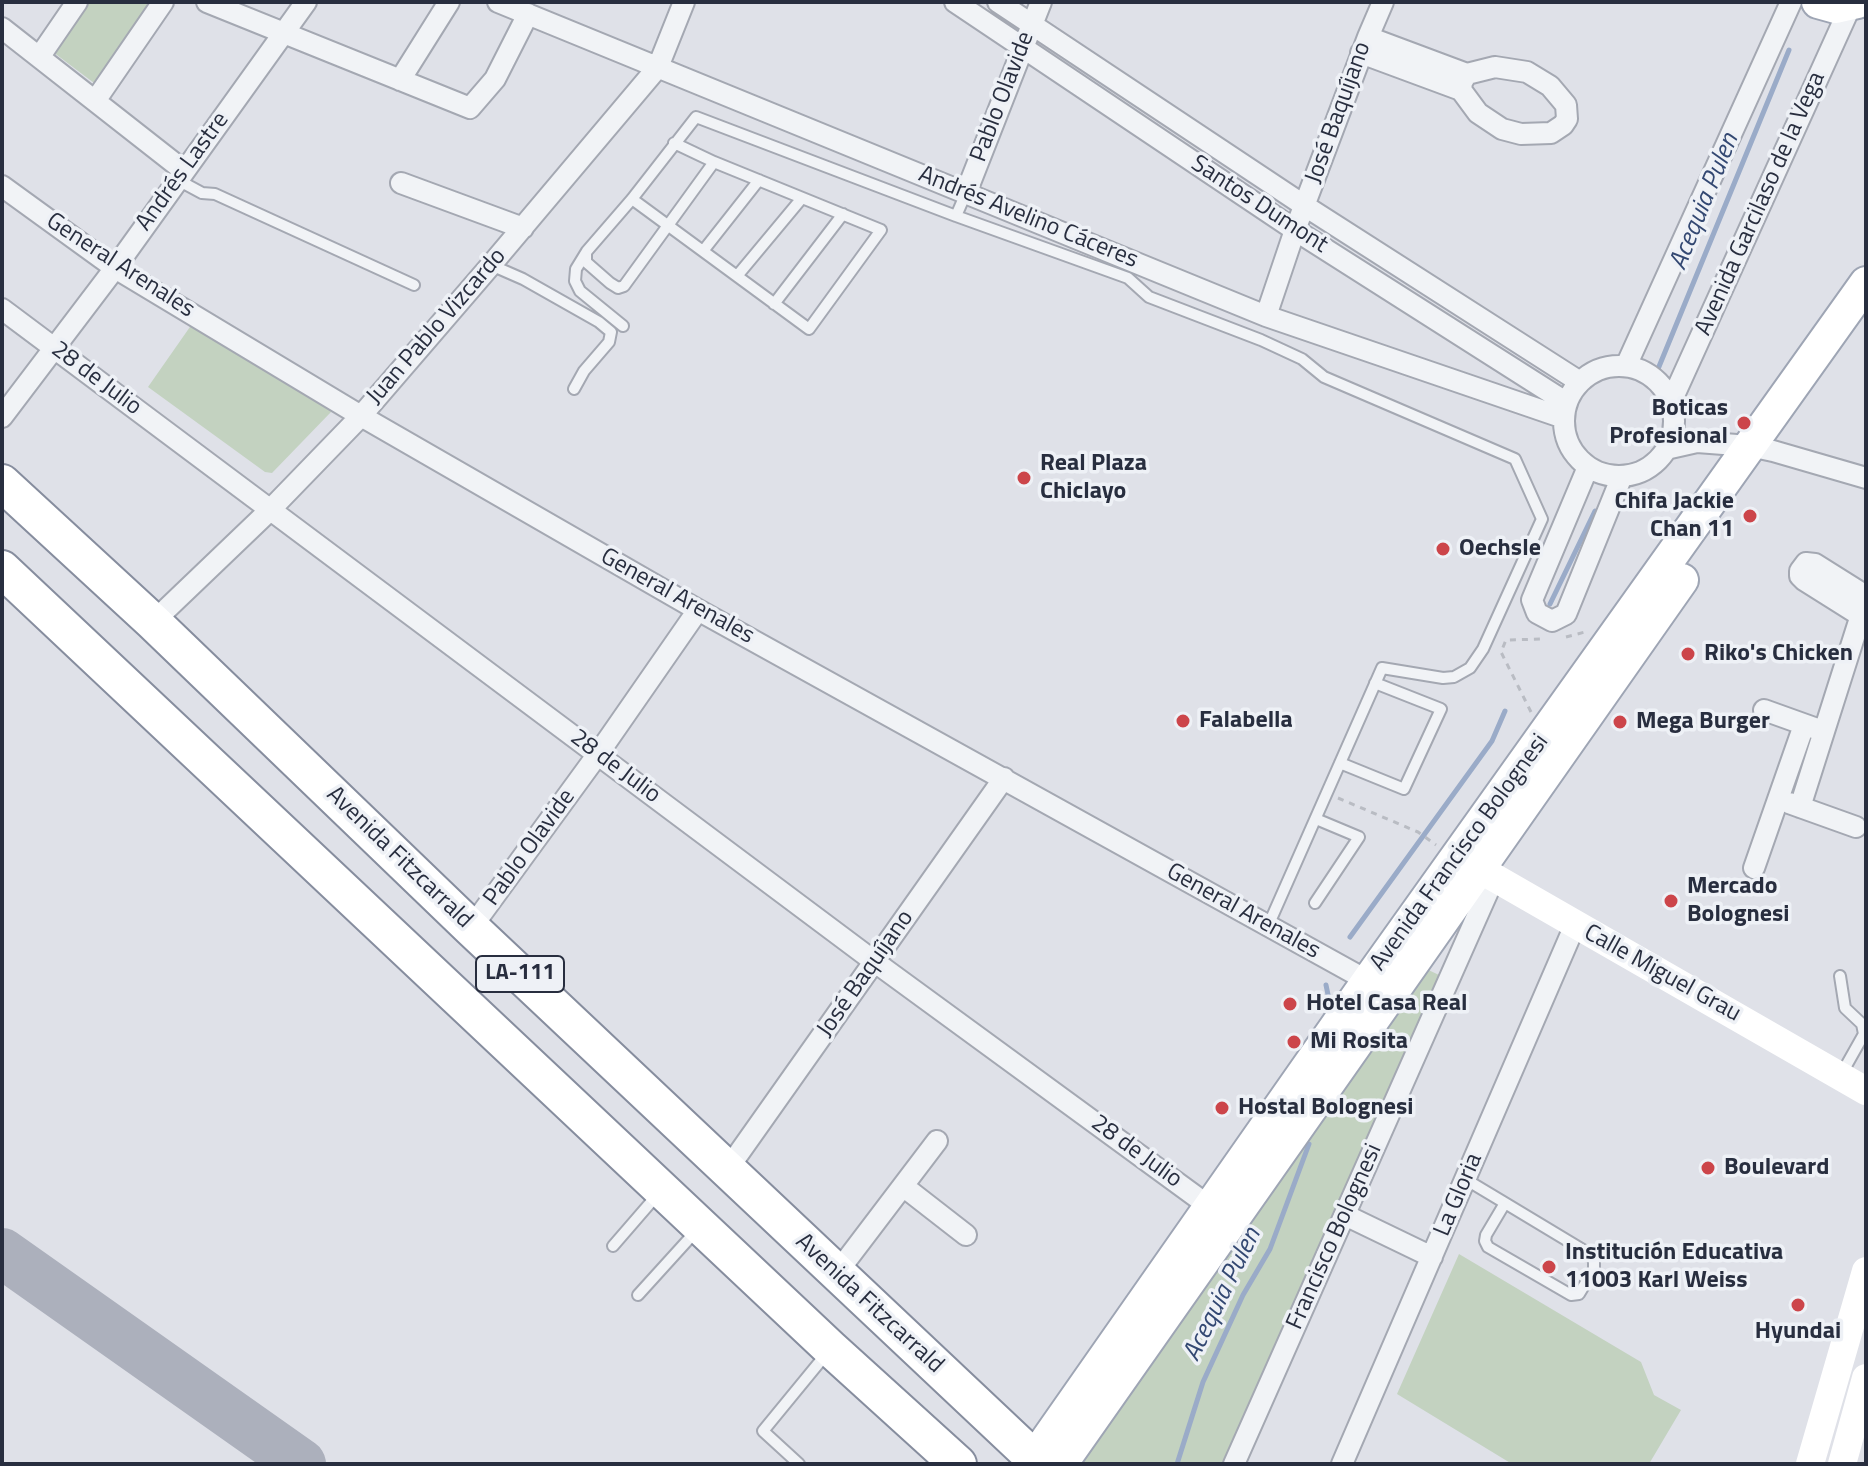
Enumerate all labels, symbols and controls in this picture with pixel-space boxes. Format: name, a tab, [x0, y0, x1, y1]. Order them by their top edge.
street label: Pablo Olavide	[965, 28, 1041, 166]
street label: José Baquíjano	[1300, 38, 1378, 188]
street label: Avenida Garcilaso de la Vega	[1690, 68, 1832, 340]
street label: Andrés Lastre	[130, 107, 236, 237]
water label: Acequia Pulen	[1664, 129, 1746, 275]
street label: Santos Dumont	[1185, 150, 1333, 260]
street label: Andrés Avelino Cáceres	[914, 161, 1142, 275]
street label: General Arenales	[40, 207, 200, 325]
street label: Juan Pablo Vizcardo	[361, 243, 513, 411]
street label: 28 de Julio	[45, 336, 147, 422]
place label: Boticas Profesional	[1609, 395, 1728, 451]
marker: Boticas Profesional	[1735, 414, 1753, 432]
place label: Real Plaza Chiclayo	[1040, 450, 1147, 506]
marker: Real Plaza Chiclayo	[1015, 469, 1033, 487]
place label: Chifa Jackie Chan 11	[1614, 488, 1734, 544]
marker: Chifa Jackie Chan 11	[1741, 507, 1759, 525]
place label: Oechsle	[1459, 535, 1541, 563]
marker: Oechsle	[1434, 540, 1452, 558]
street label: General Arenales	[595, 543, 759, 651]
place label: Riko's Chicken	[1704, 640, 1853, 668]
marker: Riko's Chicken	[1679, 645, 1697, 663]
place label: Falabella	[1199, 707, 1293, 735]
place label: Mega Burger	[1636, 708, 1770, 736]
marker: Falabella	[1174, 712, 1192, 730]
marker: Mega Burger	[1611, 713, 1629, 731]
street label: 28 de Julio	[564, 724, 666, 810]
street label: Avenida Francisco Bolognesi	[1364, 729, 1556, 977]
street label: Avenida Fitzcarrald	[320, 781, 478, 935]
street label: Pablo Olavide	[478, 784, 582, 912]
street label: General Arenales	[1161, 858, 1325, 966]
place label: Mercado Bolognesi	[1687, 873, 1789, 929]
marker: Mercado Bolognesi	[1662, 892, 1680, 910]
street label: José Baquíjano	[812, 905, 920, 1043]
street label: Calle Miguel Grau	[1579, 919, 1745, 1029]
road number: LA-111	[476, 956, 564, 992]
place label: Hotel Casa Real	[1306, 990, 1467, 1018]
marker: Hotel Casa Real	[1281, 995, 1299, 1013]
place label: Mi Rosita	[1310, 1028, 1408, 1056]
marker: Mi Rosita	[1285, 1033, 1303, 1051]
place label: Hostal Bolognesi	[1238, 1094, 1413, 1122]
marker: Hostal Bolognesi	[1213, 1099, 1231, 1117]
street label: 28 de Julio	[1085, 1109, 1187, 1195]
street label: Francisco Bolognesi	[1281, 1140, 1389, 1334]
street label: La Gloria	[1429, 1149, 1489, 1241]
place label: Boulevard	[1724, 1154, 1829, 1182]
marker: Boulevard	[1699, 1159, 1717, 1177]
water label: Acequia Pulen	[1177, 1223, 1269, 1367]
street label: Avenida Fitzcarrald	[789, 1228, 949, 1380]
place label: Institución Educativa 11003 Karl Weiss	[1565, 1239, 1783, 1295]
marker: Institución Educativa 11003 Karl Weiss	[1540, 1258, 1558, 1276]
marker: Hyundai	[1789, 1296, 1807, 1314]
place label: Hyundai	[1755, 1318, 1841, 1346]

